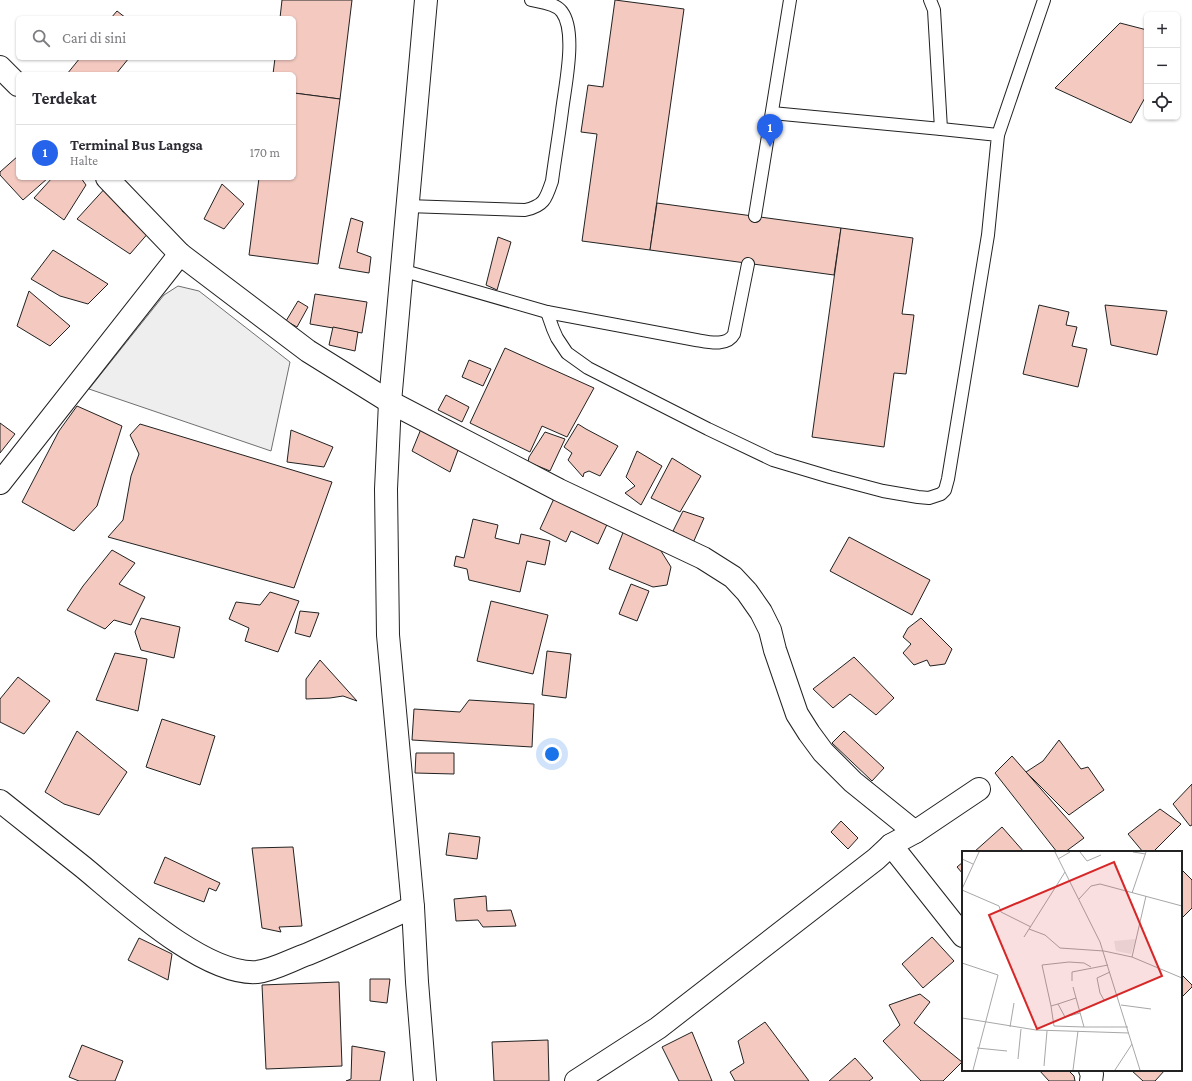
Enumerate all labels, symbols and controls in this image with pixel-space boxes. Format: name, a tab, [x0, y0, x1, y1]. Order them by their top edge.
map controls	[1144, 12, 1180, 120]
button: +	[1144, 12, 1180, 48]
search box	[16, 16, 296, 60]
icon: search	[30, 27, 52, 49]
text: Cari di sini	[62, 30, 126, 46]
button: −	[1144, 48, 1180, 84]
button: locate	[1144, 84, 1180, 120]
text: Terdekat	[32, 89, 97, 108]
pin: 1	[757, 114, 783, 147]
text: Terminal Bus Langsa	[70, 137, 203, 153]
text: 1	[43, 145, 47, 160]
text: 170 m	[250, 145, 280, 160]
text: Halte	[70, 153, 98, 168]
your location	[542, 744, 562, 764]
inset map	[962, 851, 1182, 1071]

